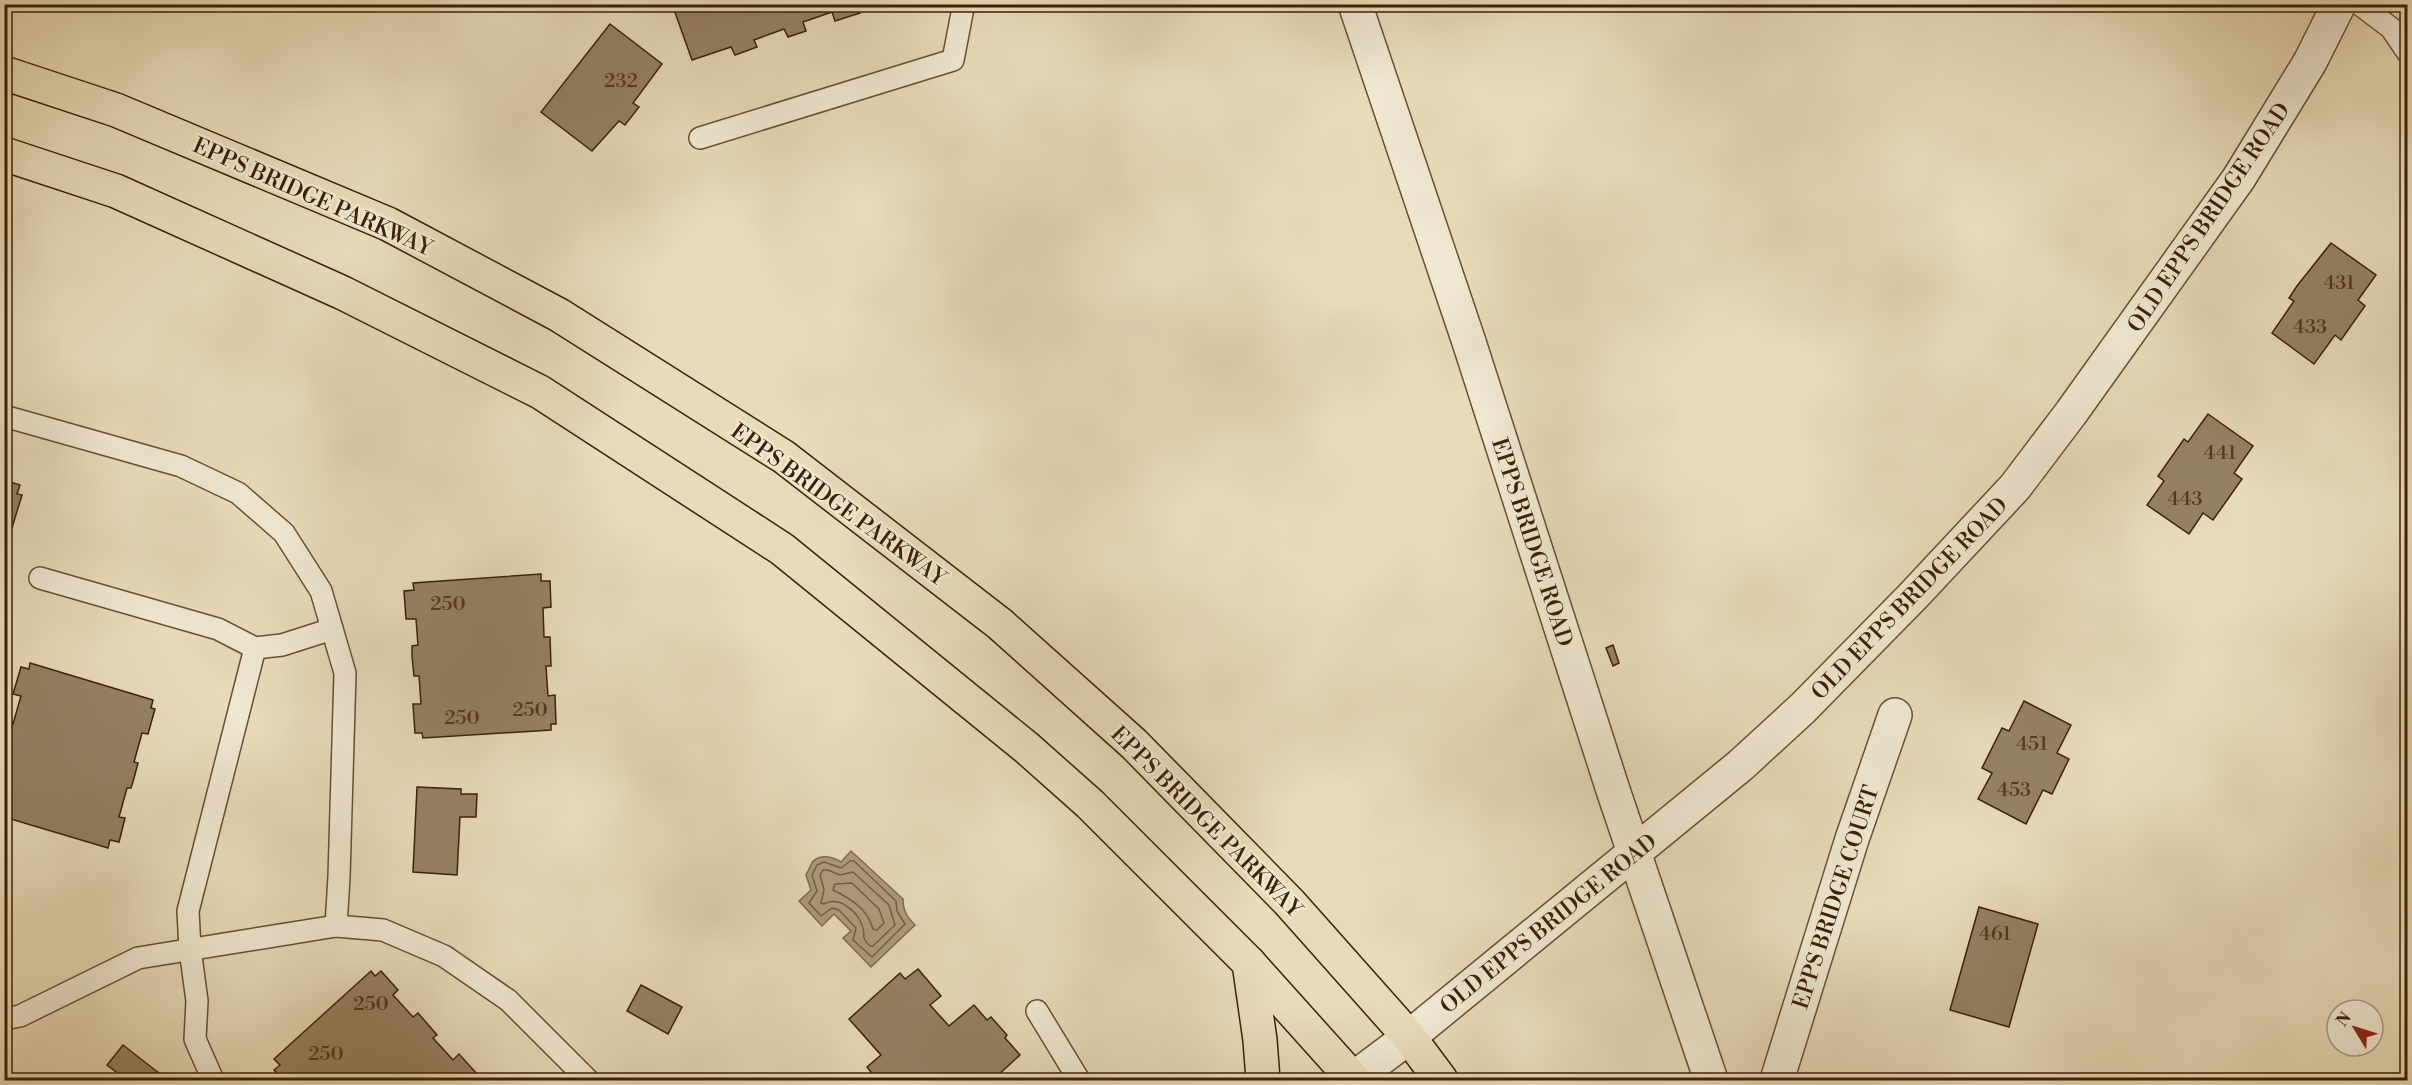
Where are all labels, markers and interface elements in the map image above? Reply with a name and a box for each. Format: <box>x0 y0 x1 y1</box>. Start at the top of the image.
house number: 232 <box>604 69 638 94</box>
street label: OLD EPPS BRIDGE ROAD <box>2122 98 2296 338</box>
street label: EPPS BRIDGE PARKWAY <box>188 132 438 263</box>
house number: 431 <box>2323 271 2355 296</box>
house number: 433 <box>2293 315 2327 340</box>
street label: EPPS BRIDGE PARKWAY <box>725 418 952 593</box>
street label: EPPS BRIDGE ROAD <box>1485 435 1578 650</box>
house number: 441 <box>2204 441 2237 466</box>
house number: 443 <box>2167 487 2203 512</box>
street label: OLD EPPS BRIDGE ROAD <box>1806 492 2014 706</box>
house number: 250 <box>430 592 466 617</box>
house number: 250 <box>512 698 548 723</box>
house number: 250 <box>444 706 480 731</box>
street label: EPPS BRIDGE PARKWAY <box>1105 721 1308 924</box>
house number: 451 <box>2016 732 2048 757</box>
house number: 453 <box>1997 778 2031 803</box>
street label: EPPS BRIDGE COURT <box>1787 782 1885 1013</box>
street label: OLD EPPS BRIDGE ROAD <box>1435 828 1663 1020</box>
house number: 461 <box>1979 922 2011 947</box>
house number: 250 <box>353 992 389 1017</box>
north arrow <box>2325 998 2385 1058</box>
text: N <box>2332 1008 2356 1031</box>
house number: 250 <box>308 1042 344 1067</box>

